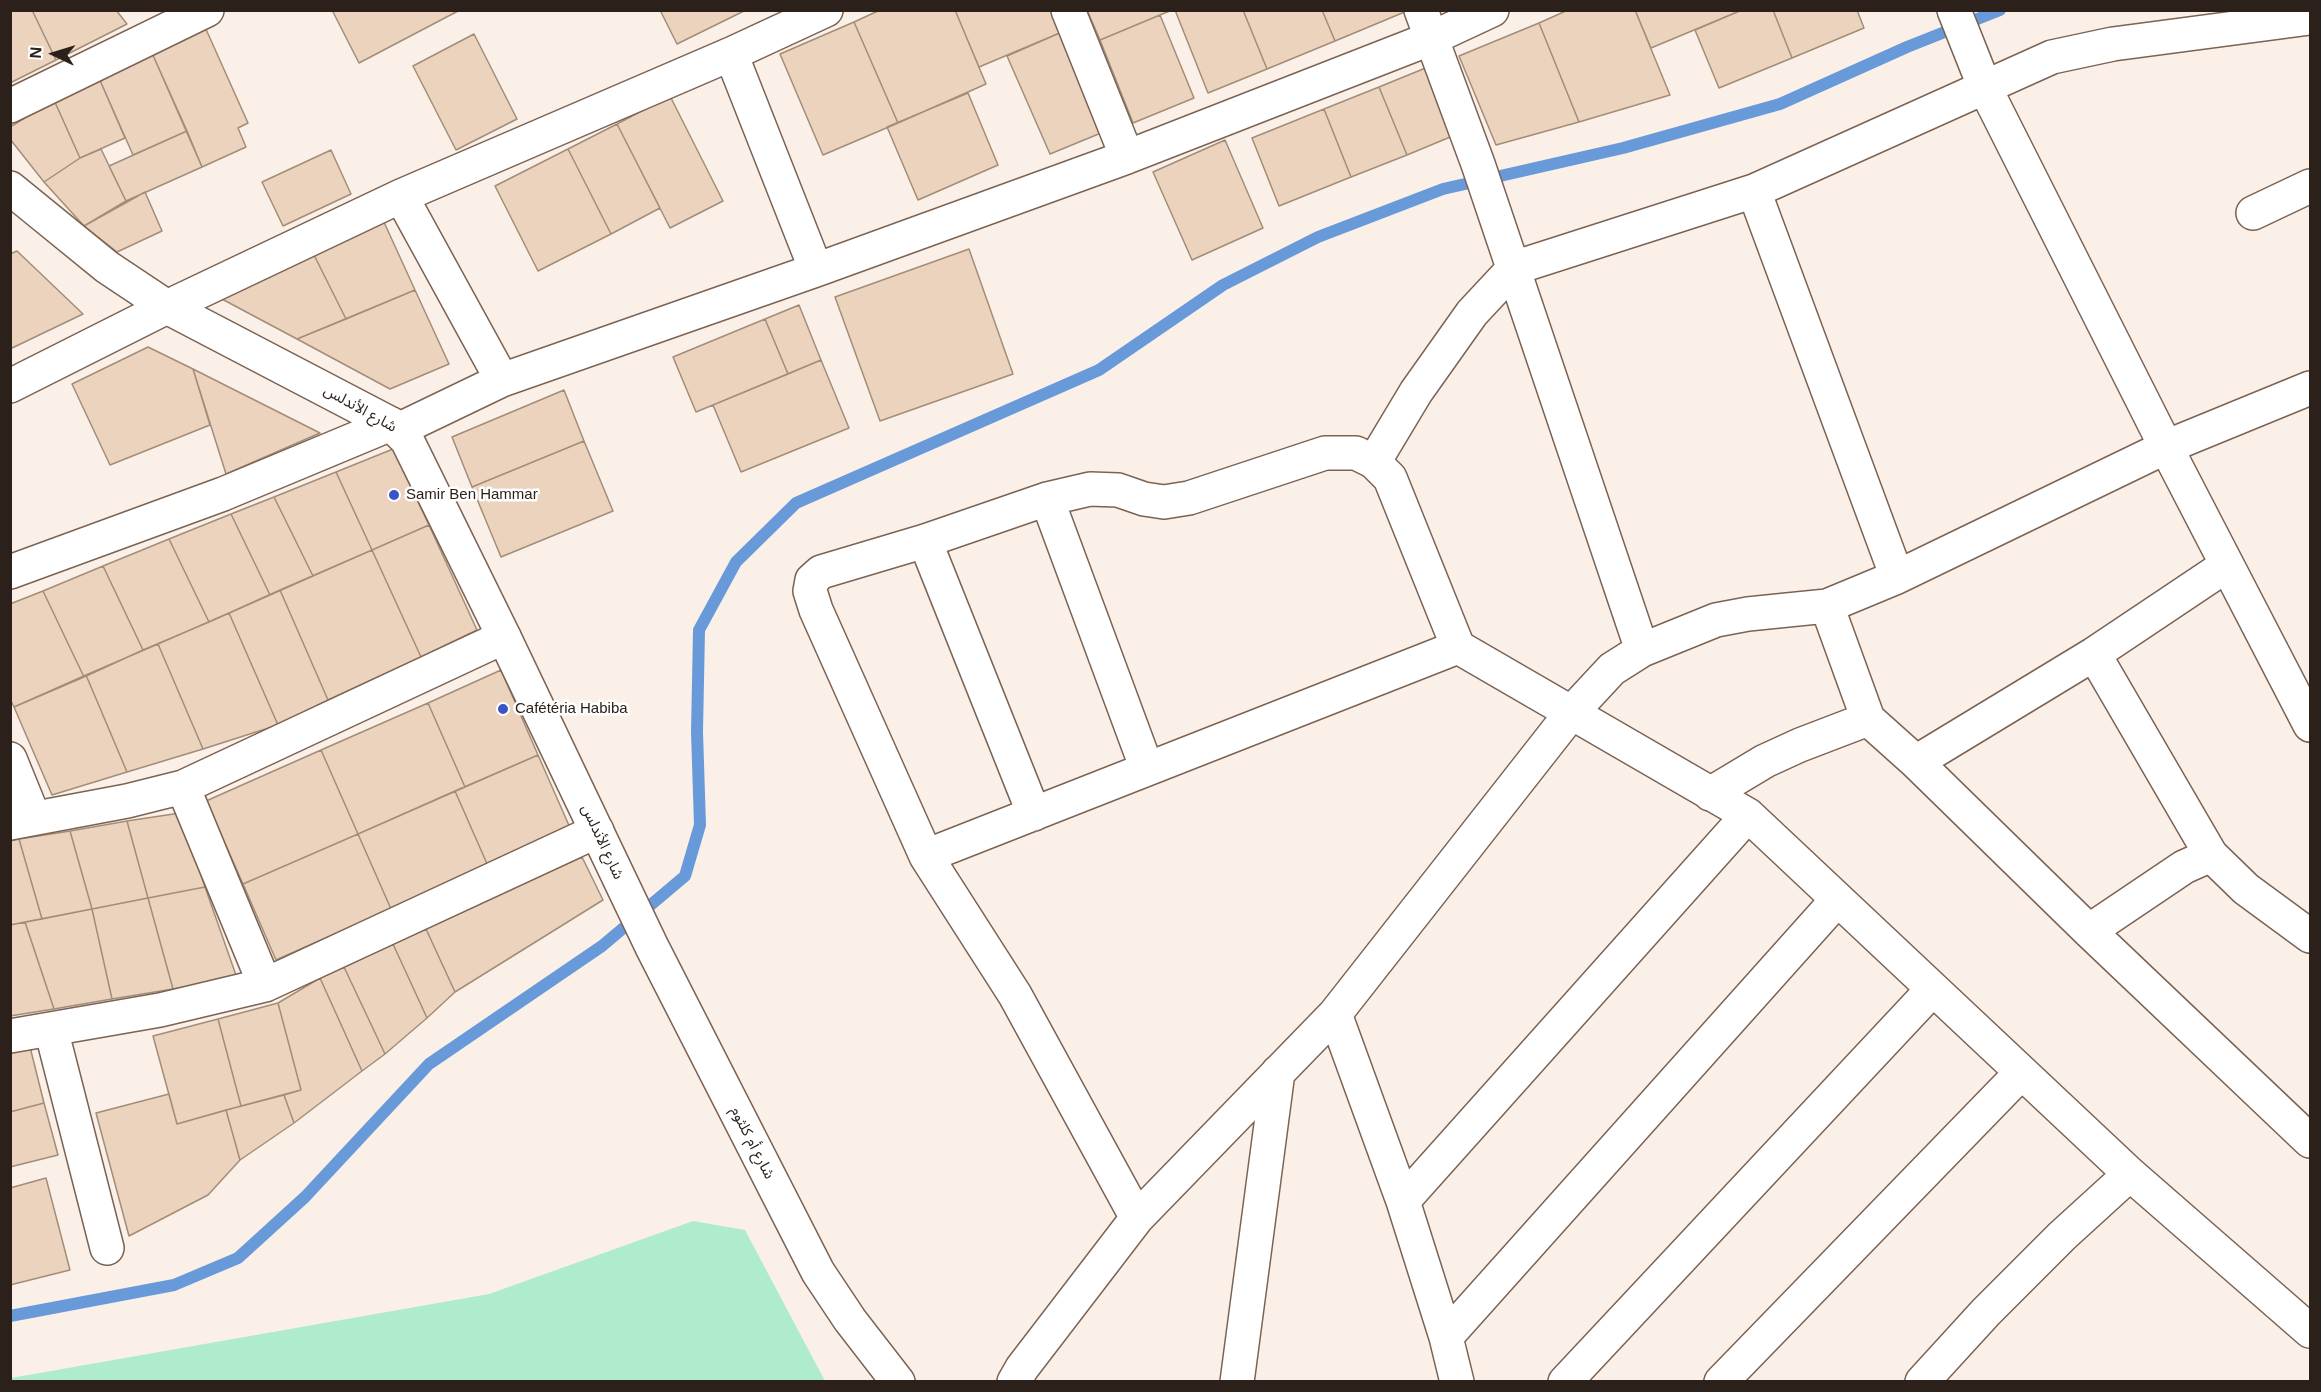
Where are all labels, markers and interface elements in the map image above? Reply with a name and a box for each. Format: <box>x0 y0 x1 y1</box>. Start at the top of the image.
north arrow <box>24 24 84 84</box>
text: N <box>27 46 44 59</box>
street label: شارع الأندلس <box>320 382 400 436</box>
place label: Samir Ben Hammar <box>406 486 538 504</box>
marker: Samir Ben Hammar <box>387 488 401 502</box>
place label: Cafétéria Habiba <box>515 700 628 718</box>
marker: Cafétéria Habiba <box>496 702 510 716</box>
street label: شارع الأندلس <box>577 802 627 882</box>
street label: شارع أم كلثوم <box>726 1104 778 1182</box>

